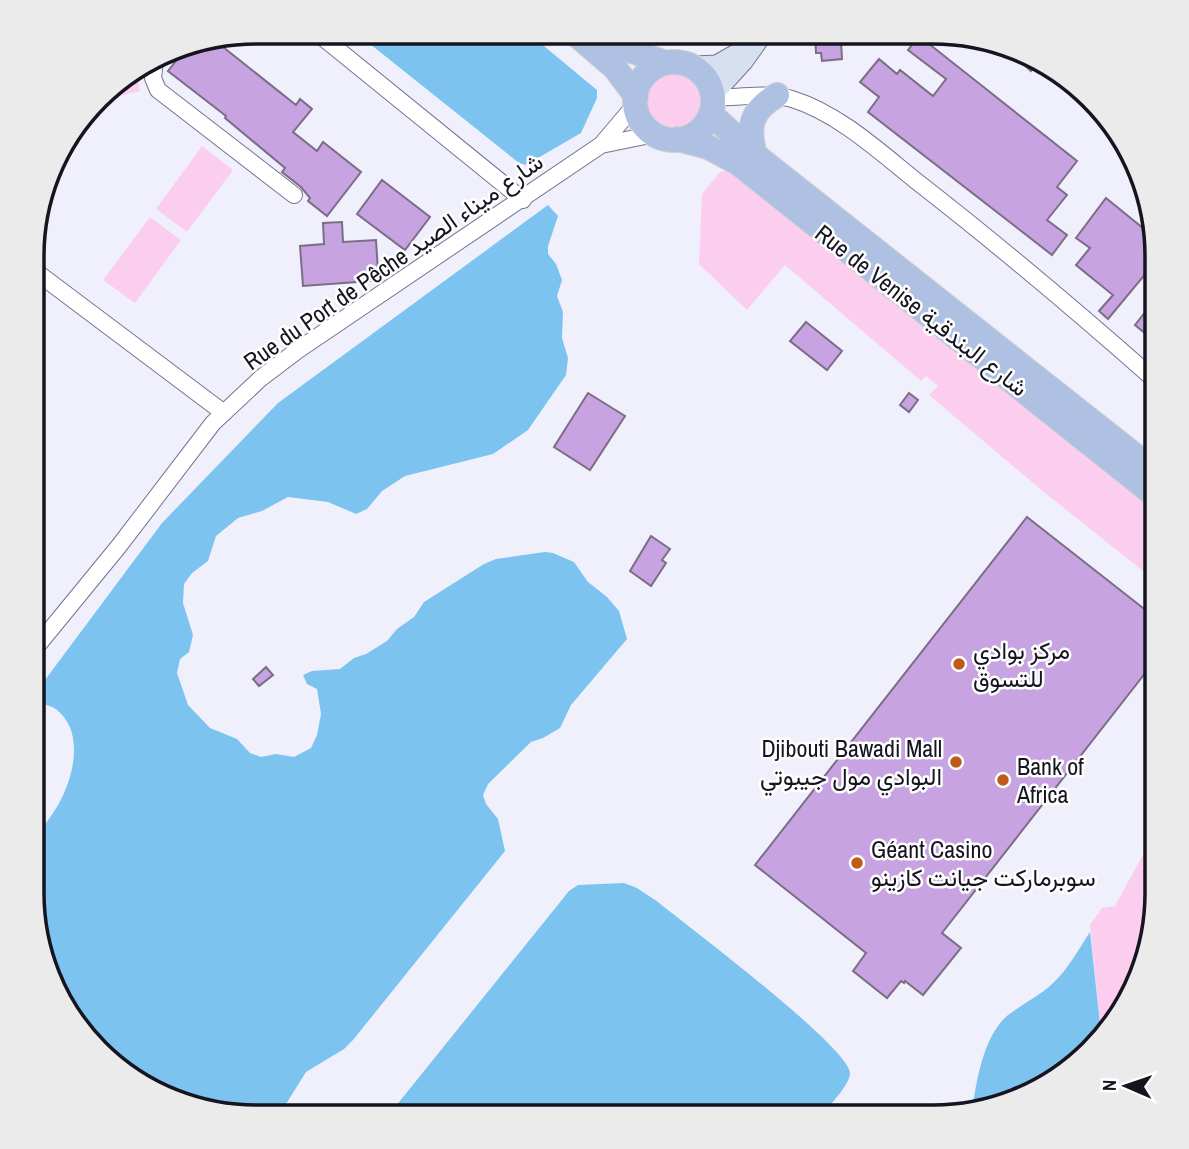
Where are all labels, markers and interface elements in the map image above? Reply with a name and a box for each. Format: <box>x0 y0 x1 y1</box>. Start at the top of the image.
street label: Rue du Port de Pêche شارع ميناء الصيد <box>237 145 550 378</box>
street label: Rue de Venise شارع البندقية <box>808 217 1035 404</box>
place label: مركز بوادي للتسوق <box>973 634 1070 694</box>
marker: مركز بوادي للتسوق <box>951 656 967 672</box>
place label: Djibouti Bawadi Mall البوادي مول جيبوتي <box>760 732 942 796</box>
place label: Bank of Africa <box>1016 750 1084 810</box>
marker: Djibouti Bawadi Mall البوادي مول جيبوتي <box>948 754 964 770</box>
marker: Bank of Africa <box>995 772 1011 788</box>
place label: Géant Casino سوبرماركت جيانت كازينو <box>871 833 1096 893</box>
marker: Géant Casino سوبرماركت جيانت كازينو <box>849 855 865 871</box>
north arrow <box>1091 1051 1161 1121</box>
text: N <box>1096 1079 1122 1091</box>

